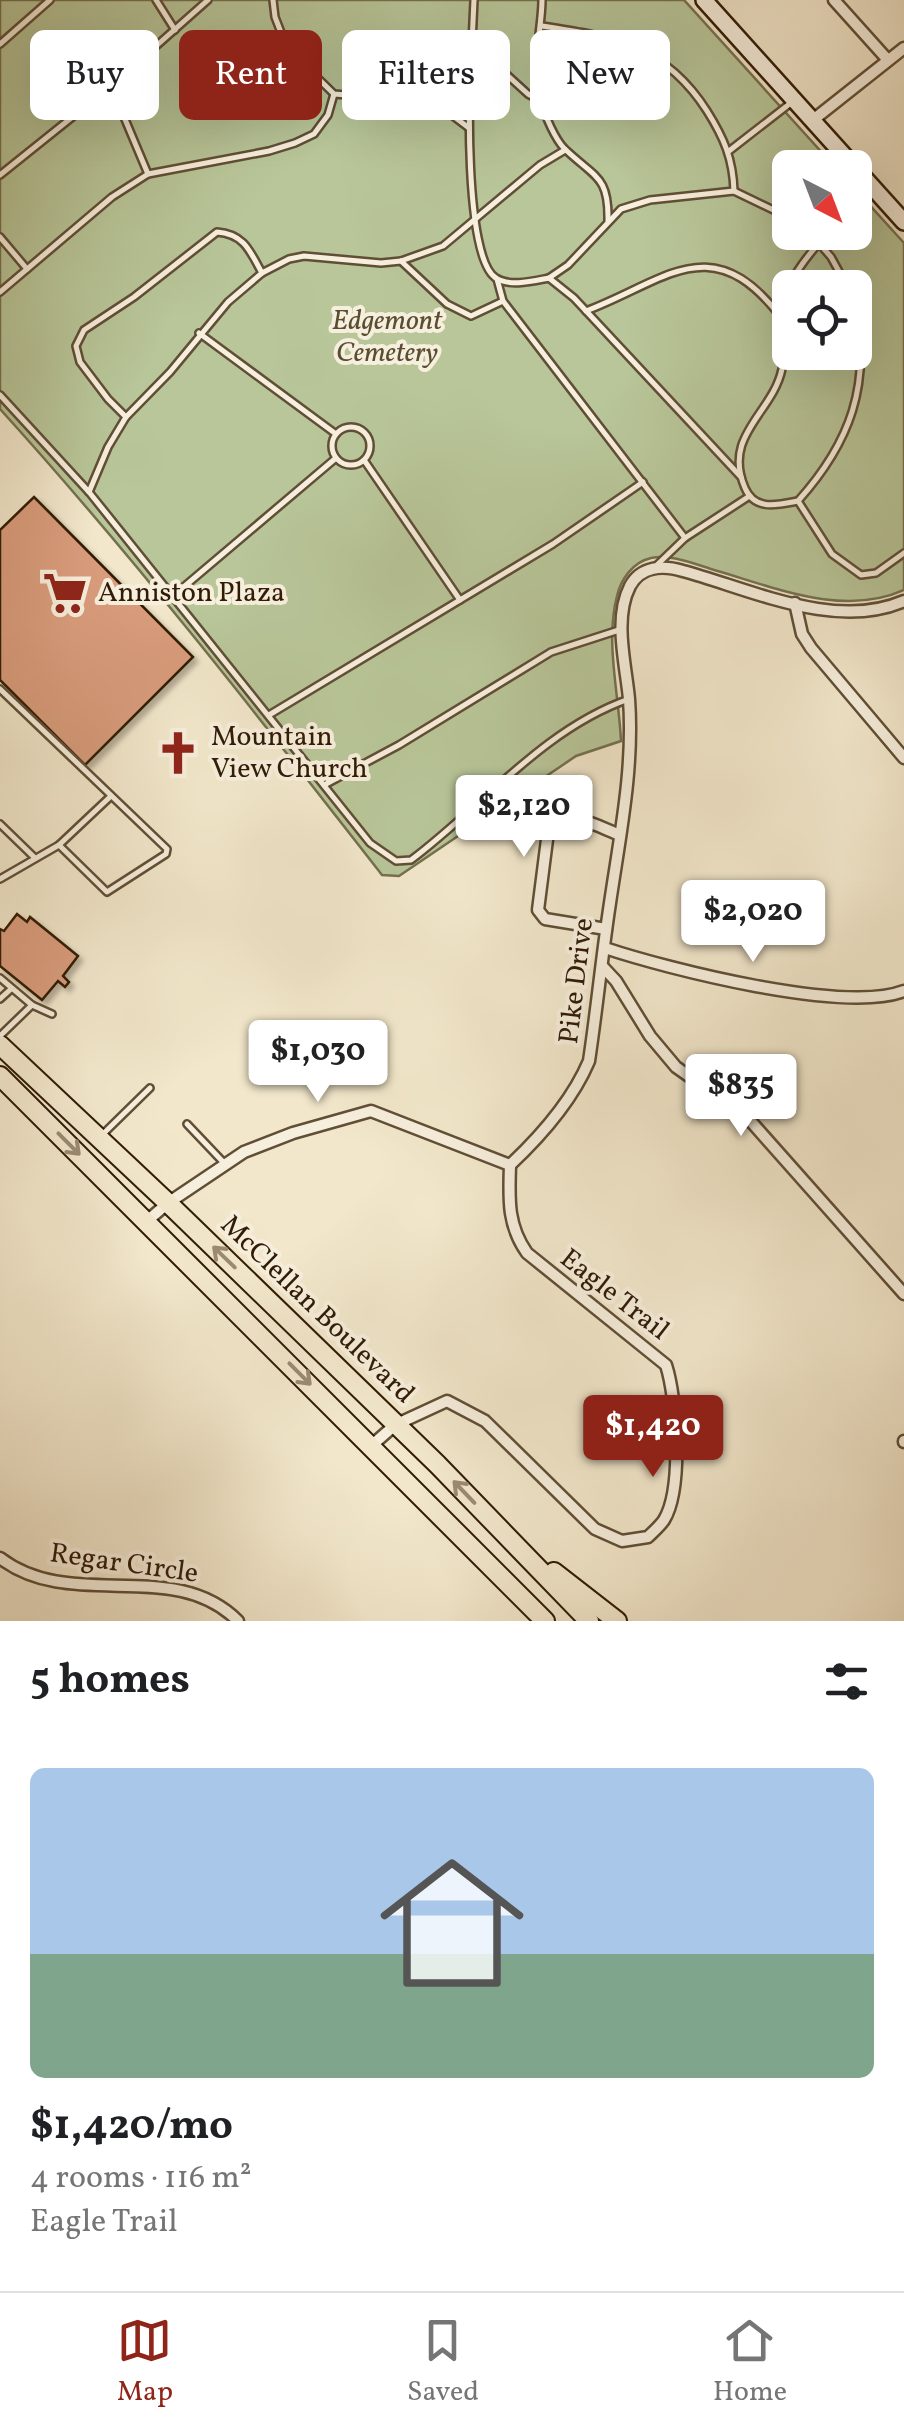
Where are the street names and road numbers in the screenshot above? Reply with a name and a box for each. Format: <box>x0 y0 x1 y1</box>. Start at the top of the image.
street label: Pike Drive <box>550 916 604 1046</box>
street label: McClellan Boulevard <box>211 1207 423 1413</box>
street label: Eagle Trail <box>551 1240 677 1350</box>
street label: Regar Circle <box>47 1534 201 1594</box>

